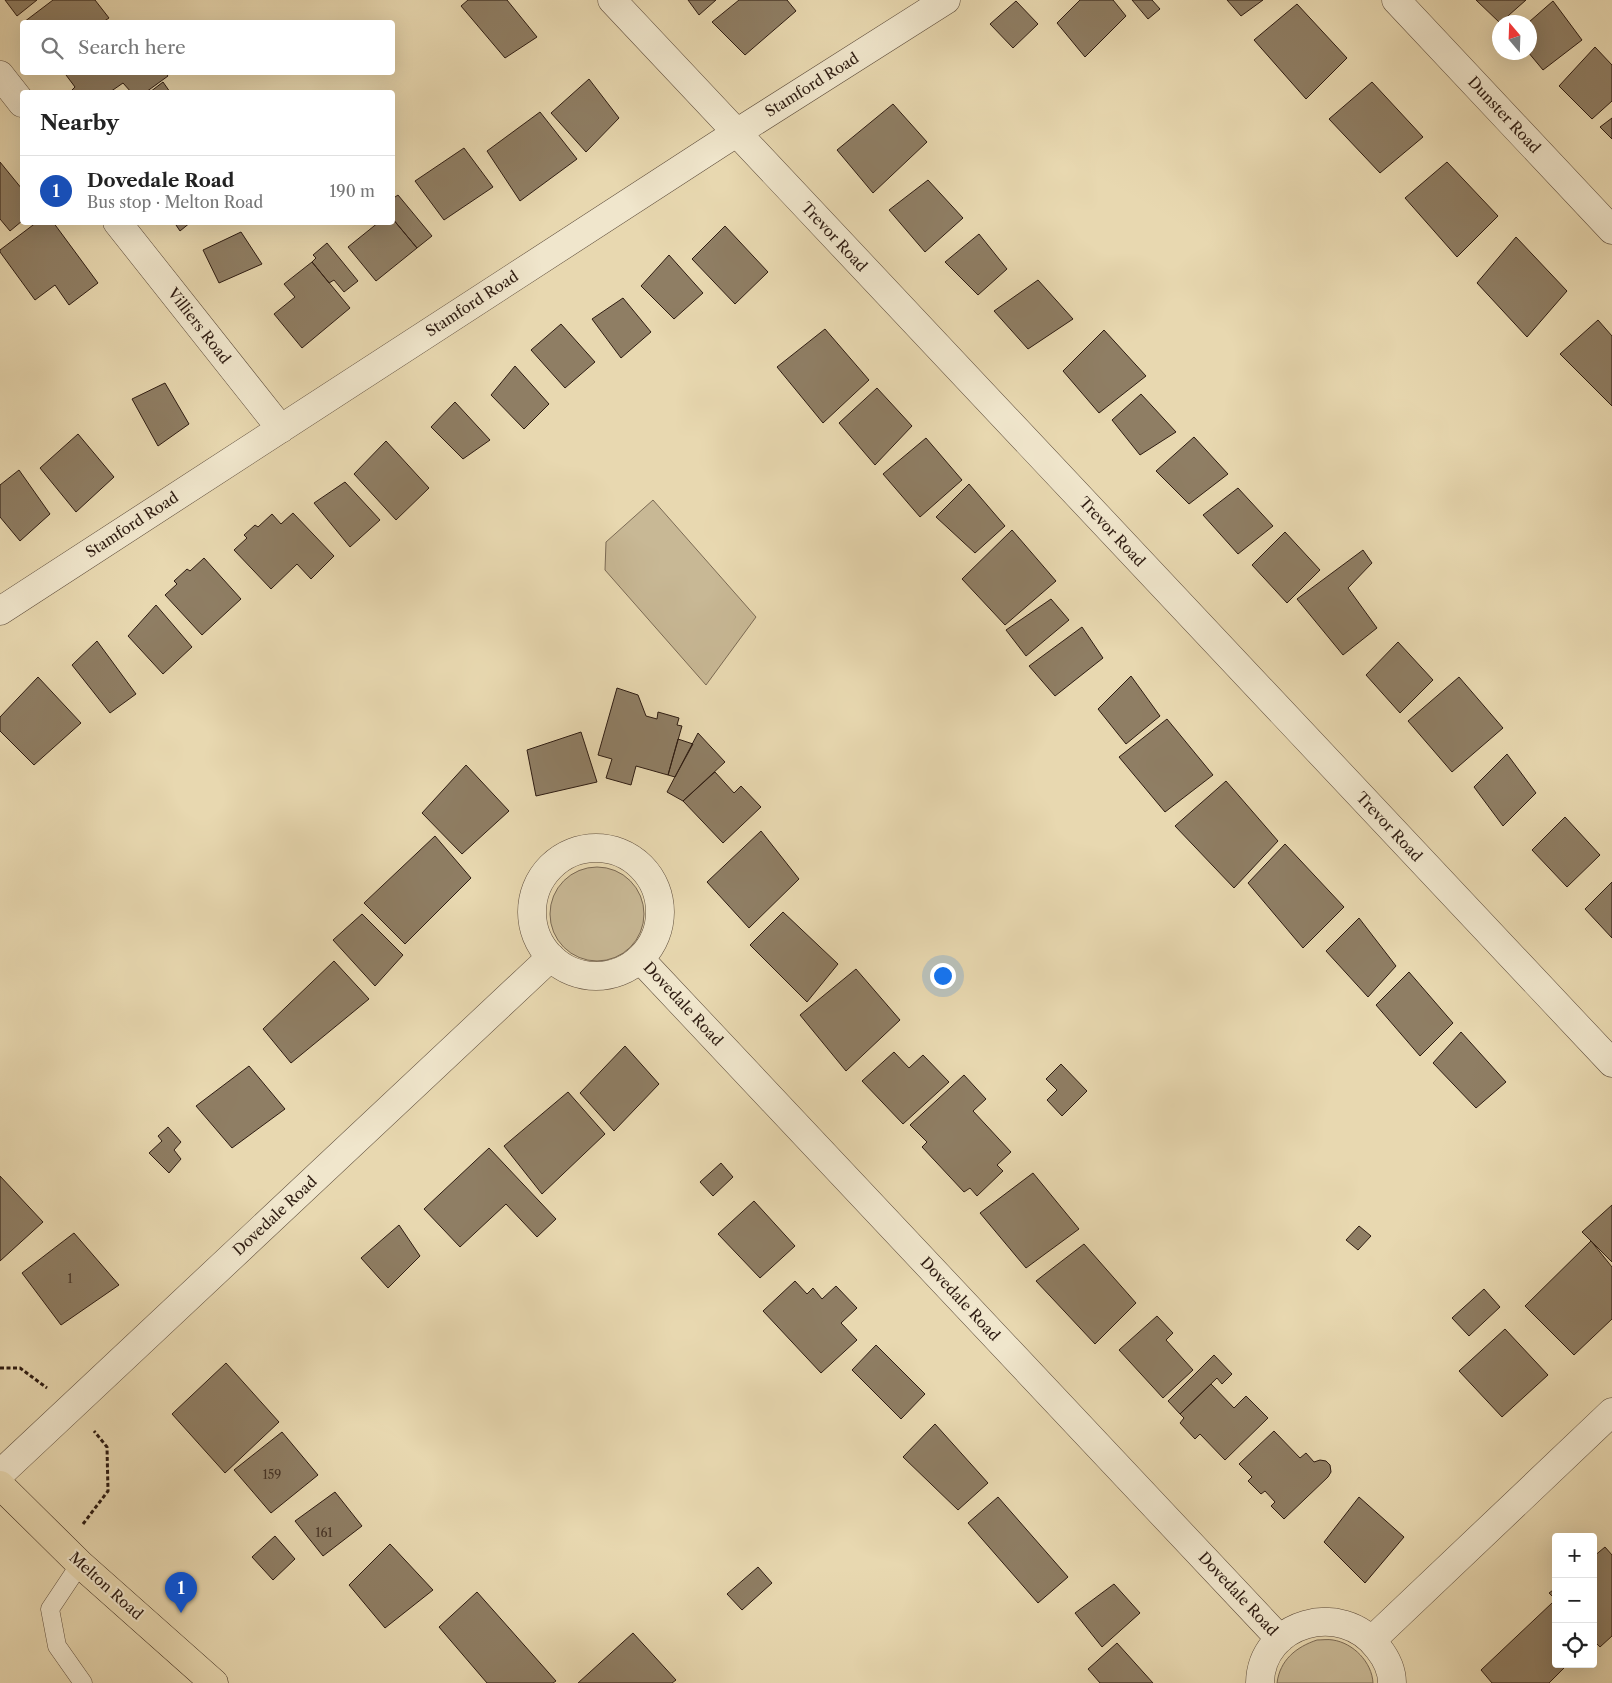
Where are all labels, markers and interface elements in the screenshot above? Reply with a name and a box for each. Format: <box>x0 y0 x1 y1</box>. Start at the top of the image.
north arrow <box>1492 15 1537 60</box>
search box <box>20 20 395 75</box>
icon: search <box>38 34 66 62</box>
text: Search here <box>78 36 186 59</box>
street label: Stamford Road <box>761 48 862 121</box>
street label: Dunster Road <box>1464 72 1545 157</box>
text: Nearby <box>40 110 119 135</box>
text: Dovedale Road <box>87 169 234 192</box>
text: 1 <box>52 181 60 201</box>
text: 190 m <box>330 181 375 201</box>
text: Bus stop · Melton Road <box>87 192 263 212</box>
street label: Trevor Road <box>797 198 872 276</box>
street label: Stamford Road <box>422 267 522 341</box>
street label: Villiers Road <box>163 283 235 367</box>
street label: Stamford Road <box>82 488 182 562</box>
street label: Trevor Road <box>1075 493 1150 571</box>
street label: Trevor Road <box>1352 788 1427 866</box>
street label: Dovedale Road <box>640 958 727 1050</box>
your location <box>930 963 956 989</box>
street label: Dovedale Road <box>229 1172 321 1259</box>
street label: Dovedale Road <box>917 1253 1004 1345</box>
house number: 1 <box>67 1271 73 1286</box>
house number: 159 <box>263 1467 281 1482</box>
house number: 161 <box>315 1525 333 1540</box>
map controls <box>1552 1533 1597 1668</box>
button: + <box>1552 1533 1597 1578</box>
street label: Melton Road <box>66 1548 147 1624</box>
street label: Dovedale Road <box>1195 1548 1282 1640</box>
pin: 1 <box>165 1572 197 1613</box>
button: − <box>1552 1578 1597 1623</box>
button: locate <box>1552 1623 1597 1668</box>

